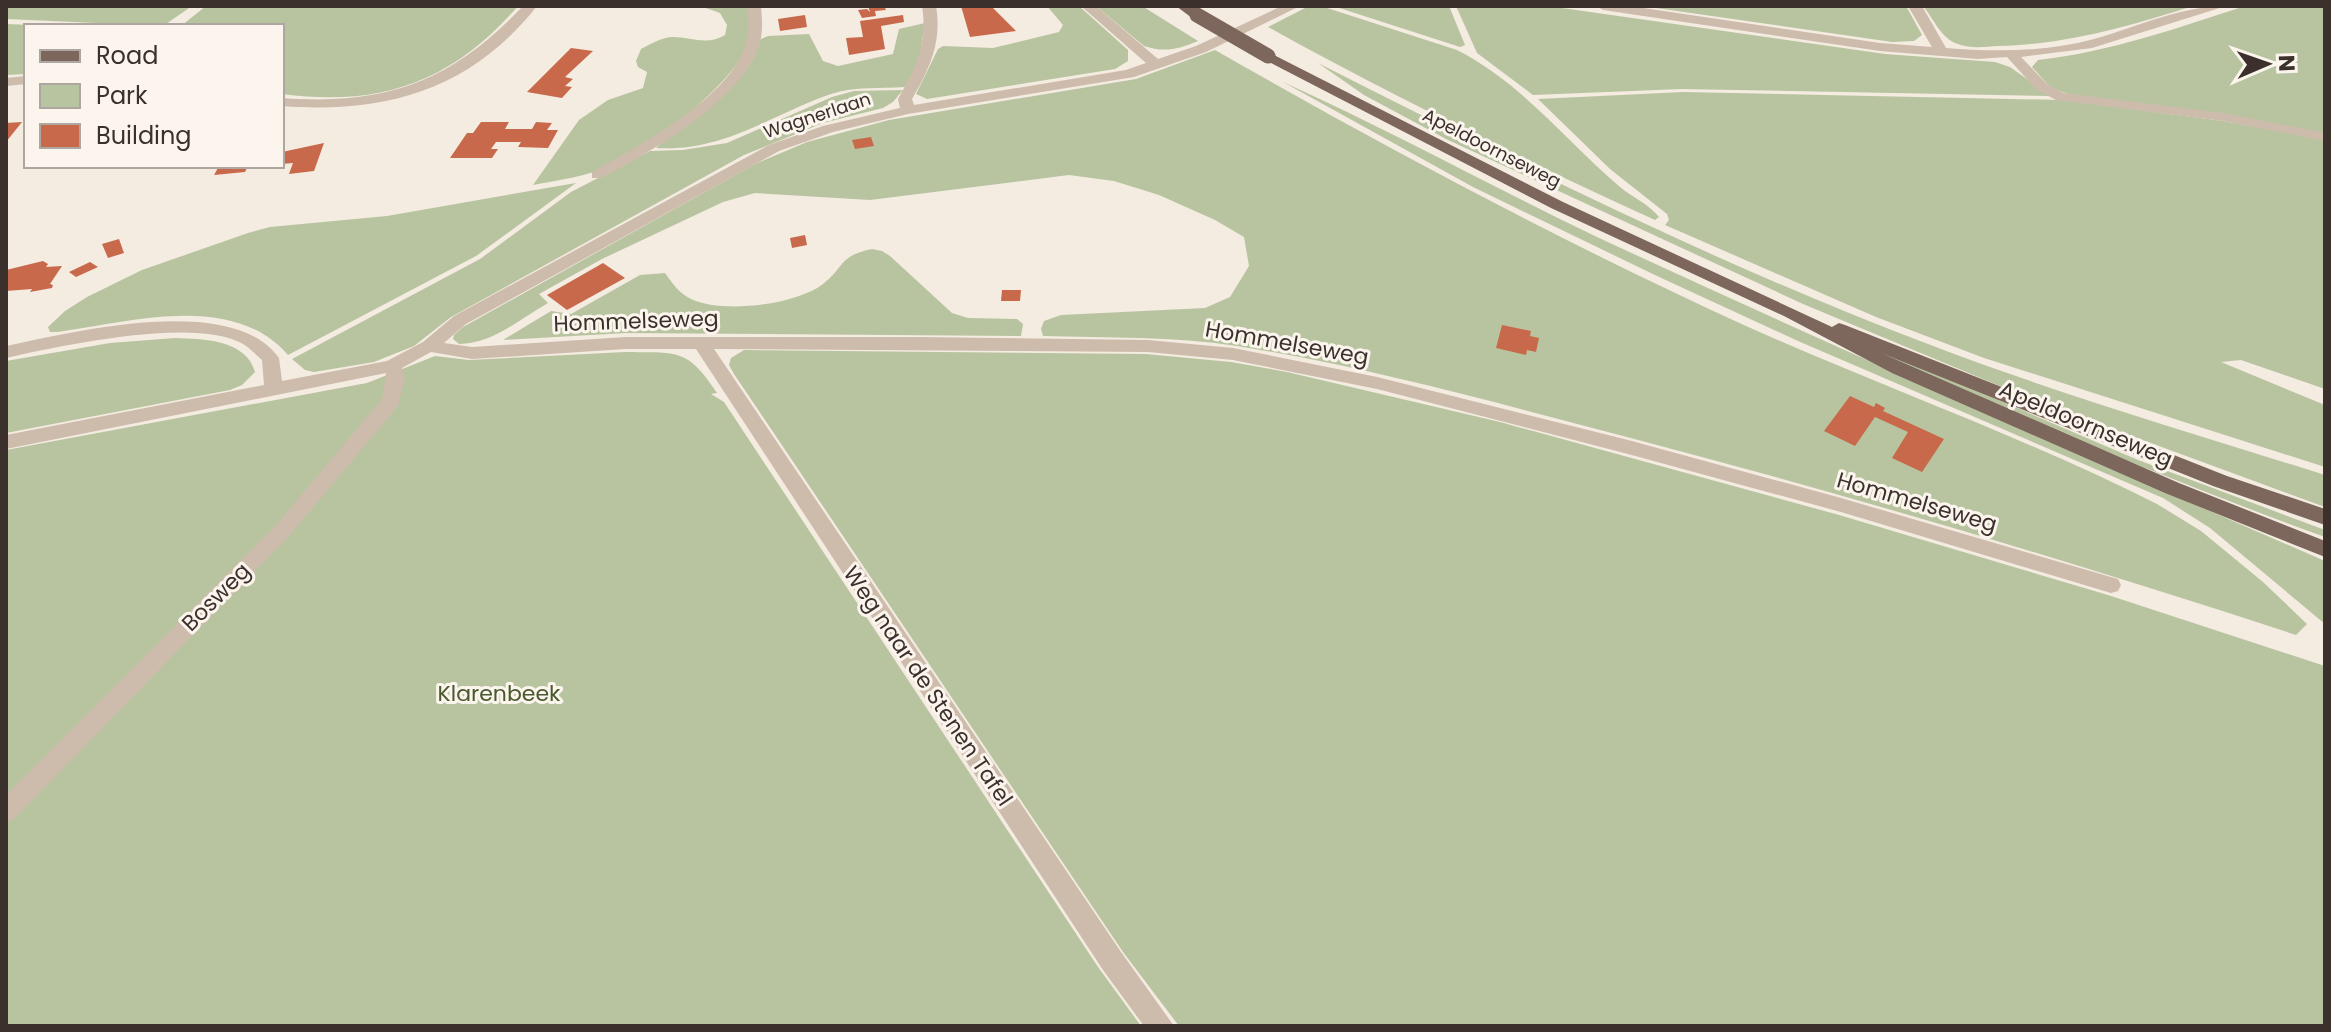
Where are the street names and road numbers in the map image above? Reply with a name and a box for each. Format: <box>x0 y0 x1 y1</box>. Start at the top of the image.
street label: Wagnerlaan <box>760 86 874 144</box>
street label: Apeldoornseweg <box>1419 102 1565 194</box>
street label: Hommelseweg <box>553 303 719 339</box>
street label: Hommelseweg <box>1203 313 1371 373</box>
street label: Apeldoornseweg <box>1994 373 2178 475</box>
street label: Hommelseweg <box>1833 464 2001 540</box>
street label: Bosweg <box>175 556 257 638</box>
street label: Weg naar de Stenen Tafel <box>836 560 1020 812</box>

